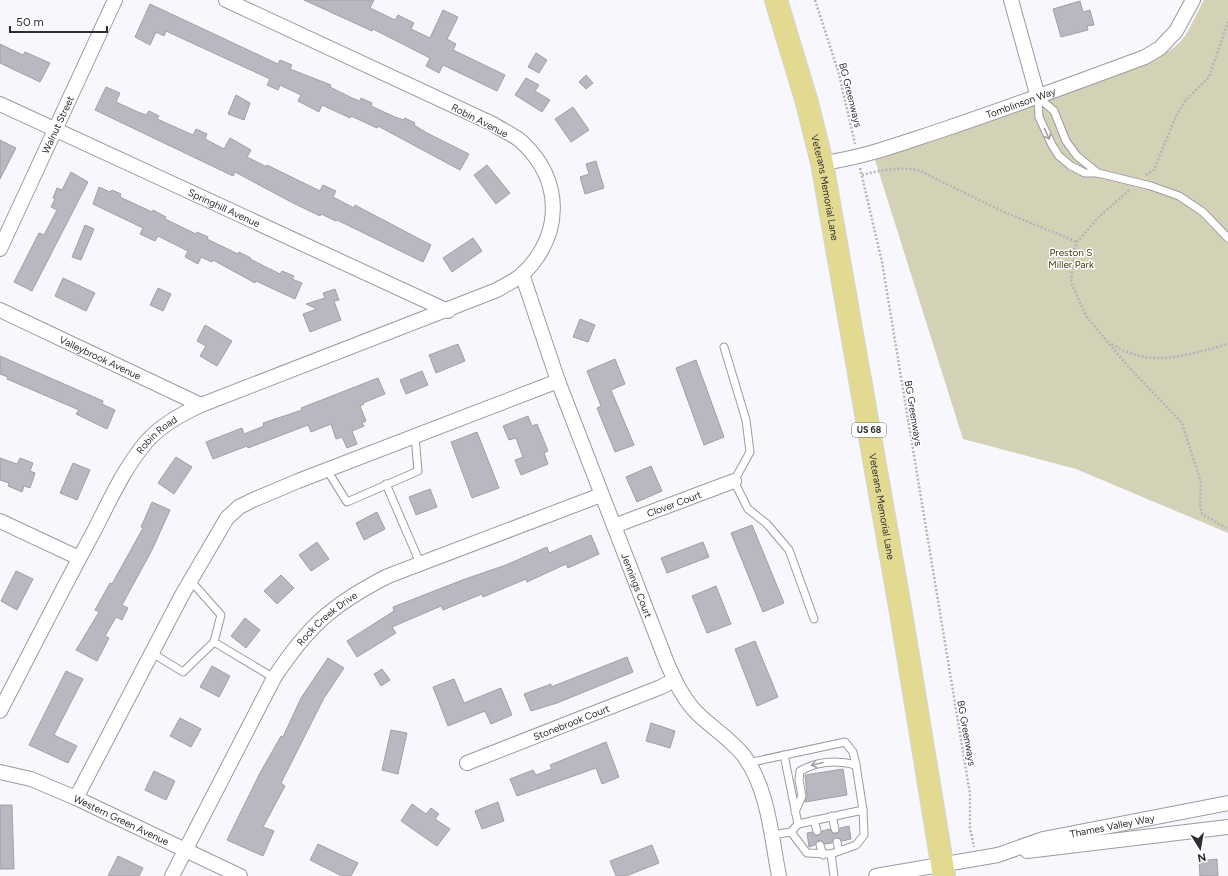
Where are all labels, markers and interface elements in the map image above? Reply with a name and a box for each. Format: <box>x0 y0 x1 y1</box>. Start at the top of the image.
scale bar <box>10 8 107 34</box>
text: 50 m <box>16 15 44 29</box>
street label: BG Greenways <box>836 61 865 129</box>
street label: Tomblinson Way <box>984 84 1058 121</box>
street label: Walnut Street <box>39 94 77 156</box>
street label: Robin Avenue <box>449 101 511 141</box>
one-way arrow <box>1044 128 1051 140</box>
street label: Veterans Memorial Lane <box>808 133 842 242</box>
street label: Springhill Avenue <box>186 186 263 231</box>
park label: Preston S Miller Park <box>1048 246 1094 271</box>
street label: Valleybrook Avenue <box>57 333 144 383</box>
street label: BG Greenways <box>902 379 925 447</box>
street label: Robin Road <box>133 413 180 457</box>
road number: US 68 <box>852 423 886 437</box>
street label: Veterans Memorial Lane <box>866 452 898 561</box>
street label: Clover Court <box>645 488 703 520</box>
street label: Jennings Court <box>618 551 655 620</box>
street label: Rock Creek Drive <box>294 588 360 648</box>
street label: BG Greenways <box>954 699 979 767</box>
street label: Stonebrook Court <box>531 702 612 743</box>
one-way arrow <box>811 761 824 769</box>
street label: Western Green Avenue <box>72 792 171 849</box>
street label: Thames Valley Way <box>1069 811 1156 841</box>
north arrow <box>1180 828 1220 868</box>
text: N <box>1196 850 1207 865</box>

